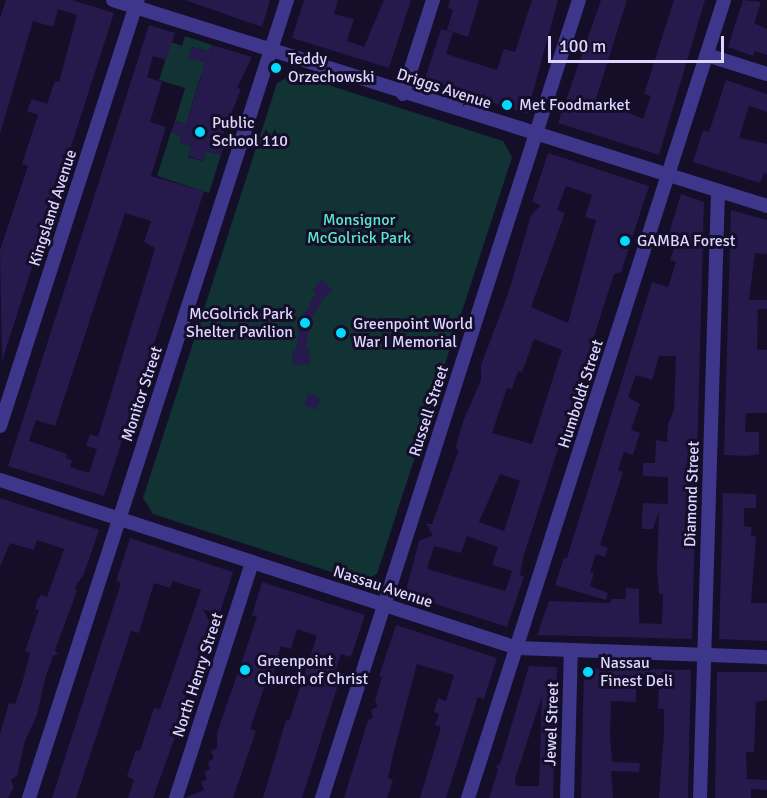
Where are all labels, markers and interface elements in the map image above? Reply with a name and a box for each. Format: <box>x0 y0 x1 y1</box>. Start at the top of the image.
scale bar <box>551 24 726 62</box>
text: 100 m <box>559 35 606 57</box>
place label: Teddy Orzechowski <box>288 49 375 87</box>
marker: Teddy Orzechowski <box>269 61 283 75</box>
street label: Driggs Avenue <box>394 65 494 113</box>
place label: Met Foodmarket <box>519 95 630 115</box>
marker: Met Foodmarket <box>500 98 514 112</box>
place label: Public School 110 <box>212 113 288 151</box>
marker: Public School 110 <box>193 125 207 139</box>
street label: Kingsland Avenue <box>25 147 81 269</box>
park label: Monsignor McGolrick Park <box>307 210 411 248</box>
place label: GAMBA Forest <box>637 231 735 251</box>
marker: GAMBA Forest <box>618 234 632 248</box>
place label: McGolrick Park Shelter Pavilion <box>186 304 293 342</box>
place label: Greenpoint World War I Memorial <box>353 314 473 352</box>
marker: McGolrick Park Shelter Pavilion <box>298 316 312 330</box>
marker: Greenpoint World War I Memorial <box>334 326 348 340</box>
street label: Humboldt Street <box>554 337 608 451</box>
street label: Monitor Street <box>118 344 166 444</box>
street label: Russell Street <box>405 363 453 459</box>
street label: Diamond Street <box>681 441 703 547</box>
street label: Nassau Avenue <box>331 562 435 612</box>
street label: North Henry Street <box>169 610 227 740</box>
place label: Greenpoint Church of Christ <box>257 651 368 689</box>
place label: Nassau Finest Deli <box>600 653 673 691</box>
marker: Greenpoint Church of Christ <box>238 663 252 677</box>
marker: Nassau Finest Deli <box>581 665 595 679</box>
street label: Jewel Street <box>541 682 563 766</box>

